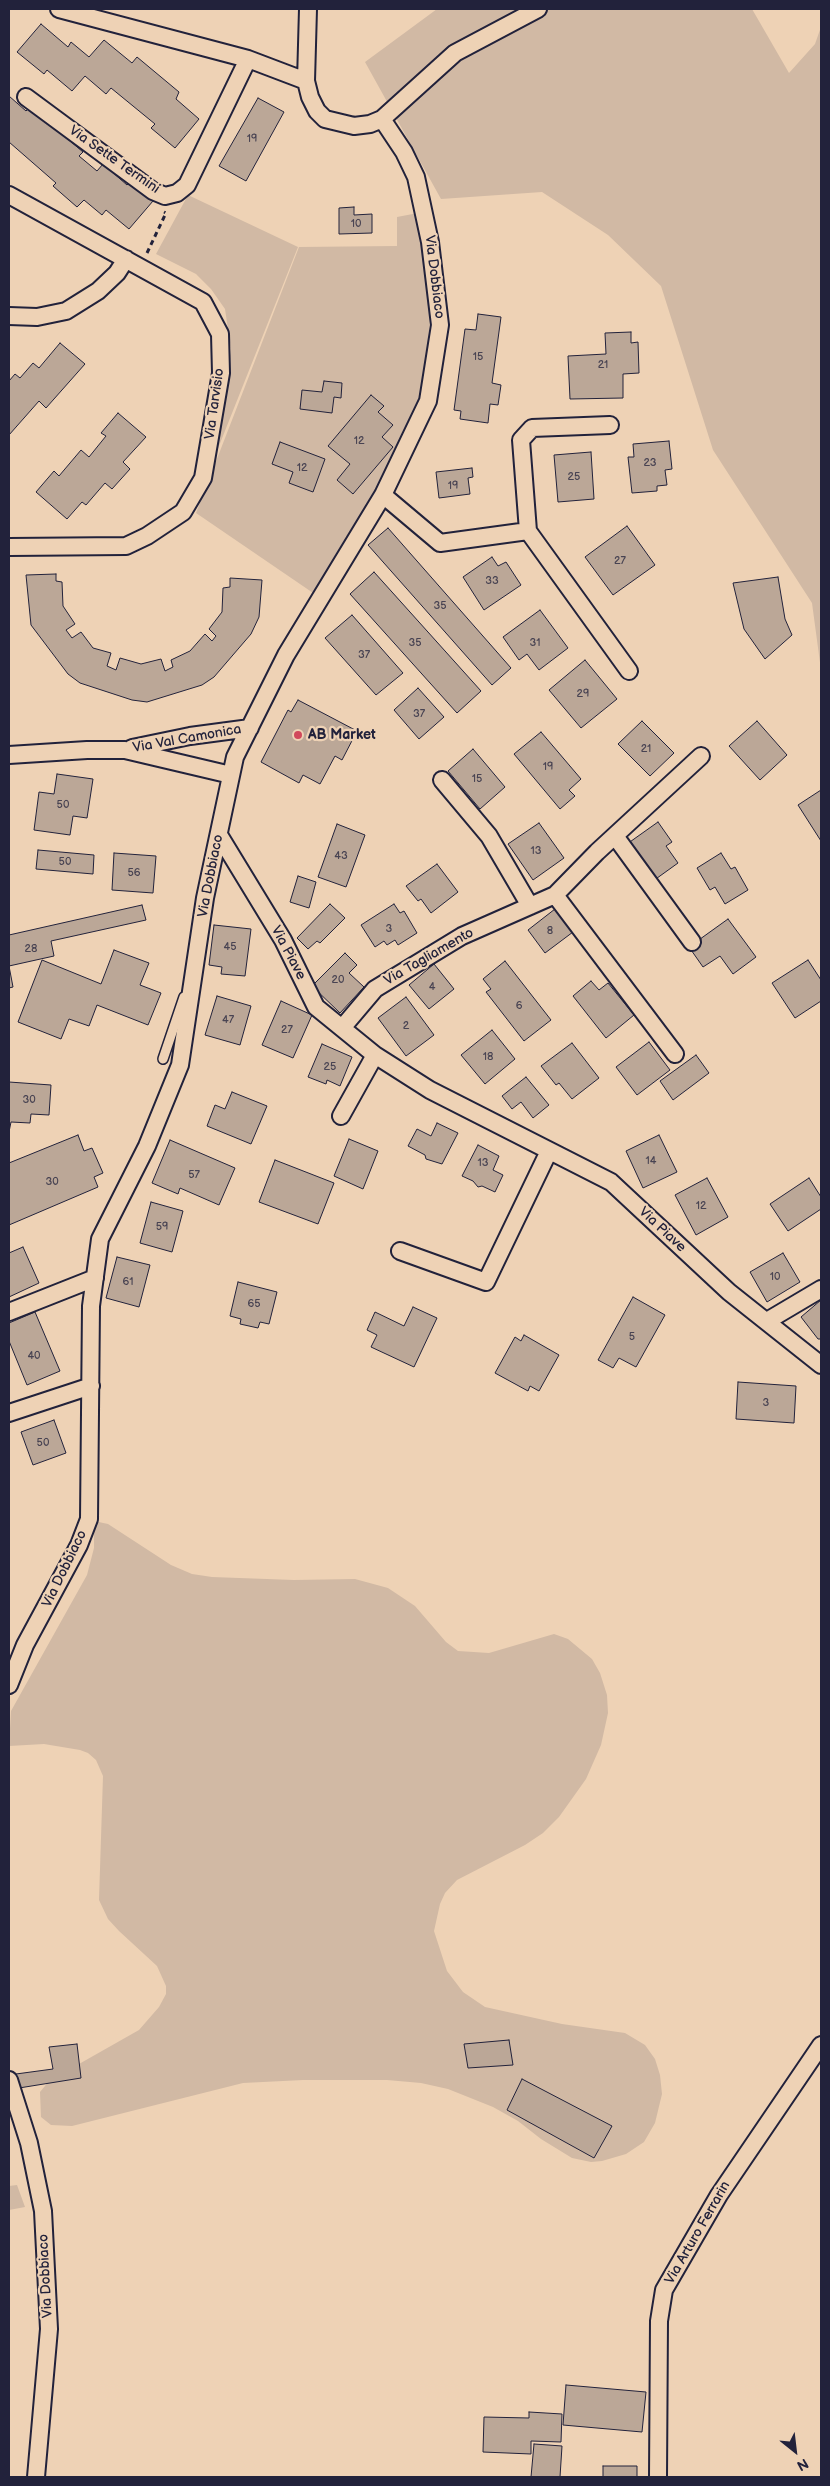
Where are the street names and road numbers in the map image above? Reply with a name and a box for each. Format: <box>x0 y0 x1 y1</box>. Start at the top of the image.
street label: Via Sette Termini <box>65 122 163 198</box>
street label: Via Dobbiaco <box>421 234 447 320</box>
street label: Via Tarvisio <box>202 367 228 441</box>
street label: Via Val Camonica <box>131 721 243 757</box>
street label: Via Dobbiaco <box>195 833 227 919</box>
street label: Via Piave <box>267 923 309 983</box>
street label: Via Tagliamento <box>381 925 477 989</box>
street label: Via Piave <box>635 1204 689 1256</box>
street label: Via Dobbiaco <box>39 1528 91 1610</box>
street label: Via Arturo Ferrarin <box>662 2179 734 2287</box>
street label: Via Dobbiaco <box>35 2234 57 2318</box>

